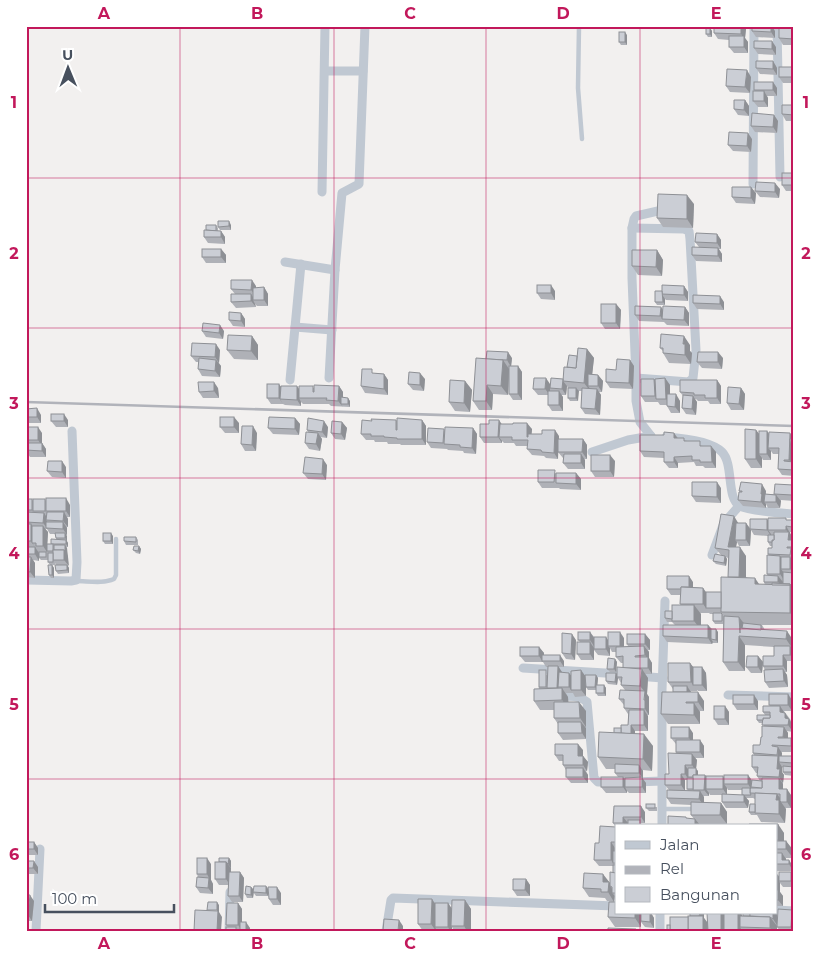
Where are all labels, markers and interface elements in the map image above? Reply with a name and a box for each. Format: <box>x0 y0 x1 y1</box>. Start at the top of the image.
text: A <box>97 4 111 23</box>
text: B <box>251 4 263 23</box>
text: C <box>404 4 416 23</box>
text: D <box>556 4 570 23</box>
text: E <box>711 4 721 23</box>
north arrow <box>42 42 92 92</box>
text: U <box>62 46 73 64</box>
text: 1 <box>11 93 17 112</box>
text: 1 <box>803 93 809 112</box>
text: 2 <box>9 244 19 263</box>
text: 2 <box>801 244 811 263</box>
text: 3 <box>8 394 19 413</box>
text: 3 <box>800 394 811 413</box>
text: 4 <box>8 544 20 563</box>
text: 4 <box>800 544 812 563</box>
text: 5 <box>9 695 19 714</box>
text: 5 <box>801 695 811 714</box>
legend <box>615 824 778 914</box>
text: Jalan <box>659 835 699 854</box>
text: 6 <box>9 845 19 864</box>
text: 6 <box>801 845 811 864</box>
text: Rel <box>660 859 684 878</box>
scale bar <box>45 882 174 914</box>
text: Bangunan <box>660 885 740 904</box>
text: 100 m <box>52 889 97 908</box>
text: A <box>97 934 111 953</box>
text: B <box>251 934 263 953</box>
text: C <box>404 934 416 953</box>
text: D <box>556 934 570 953</box>
text: E <box>711 934 721 953</box>

